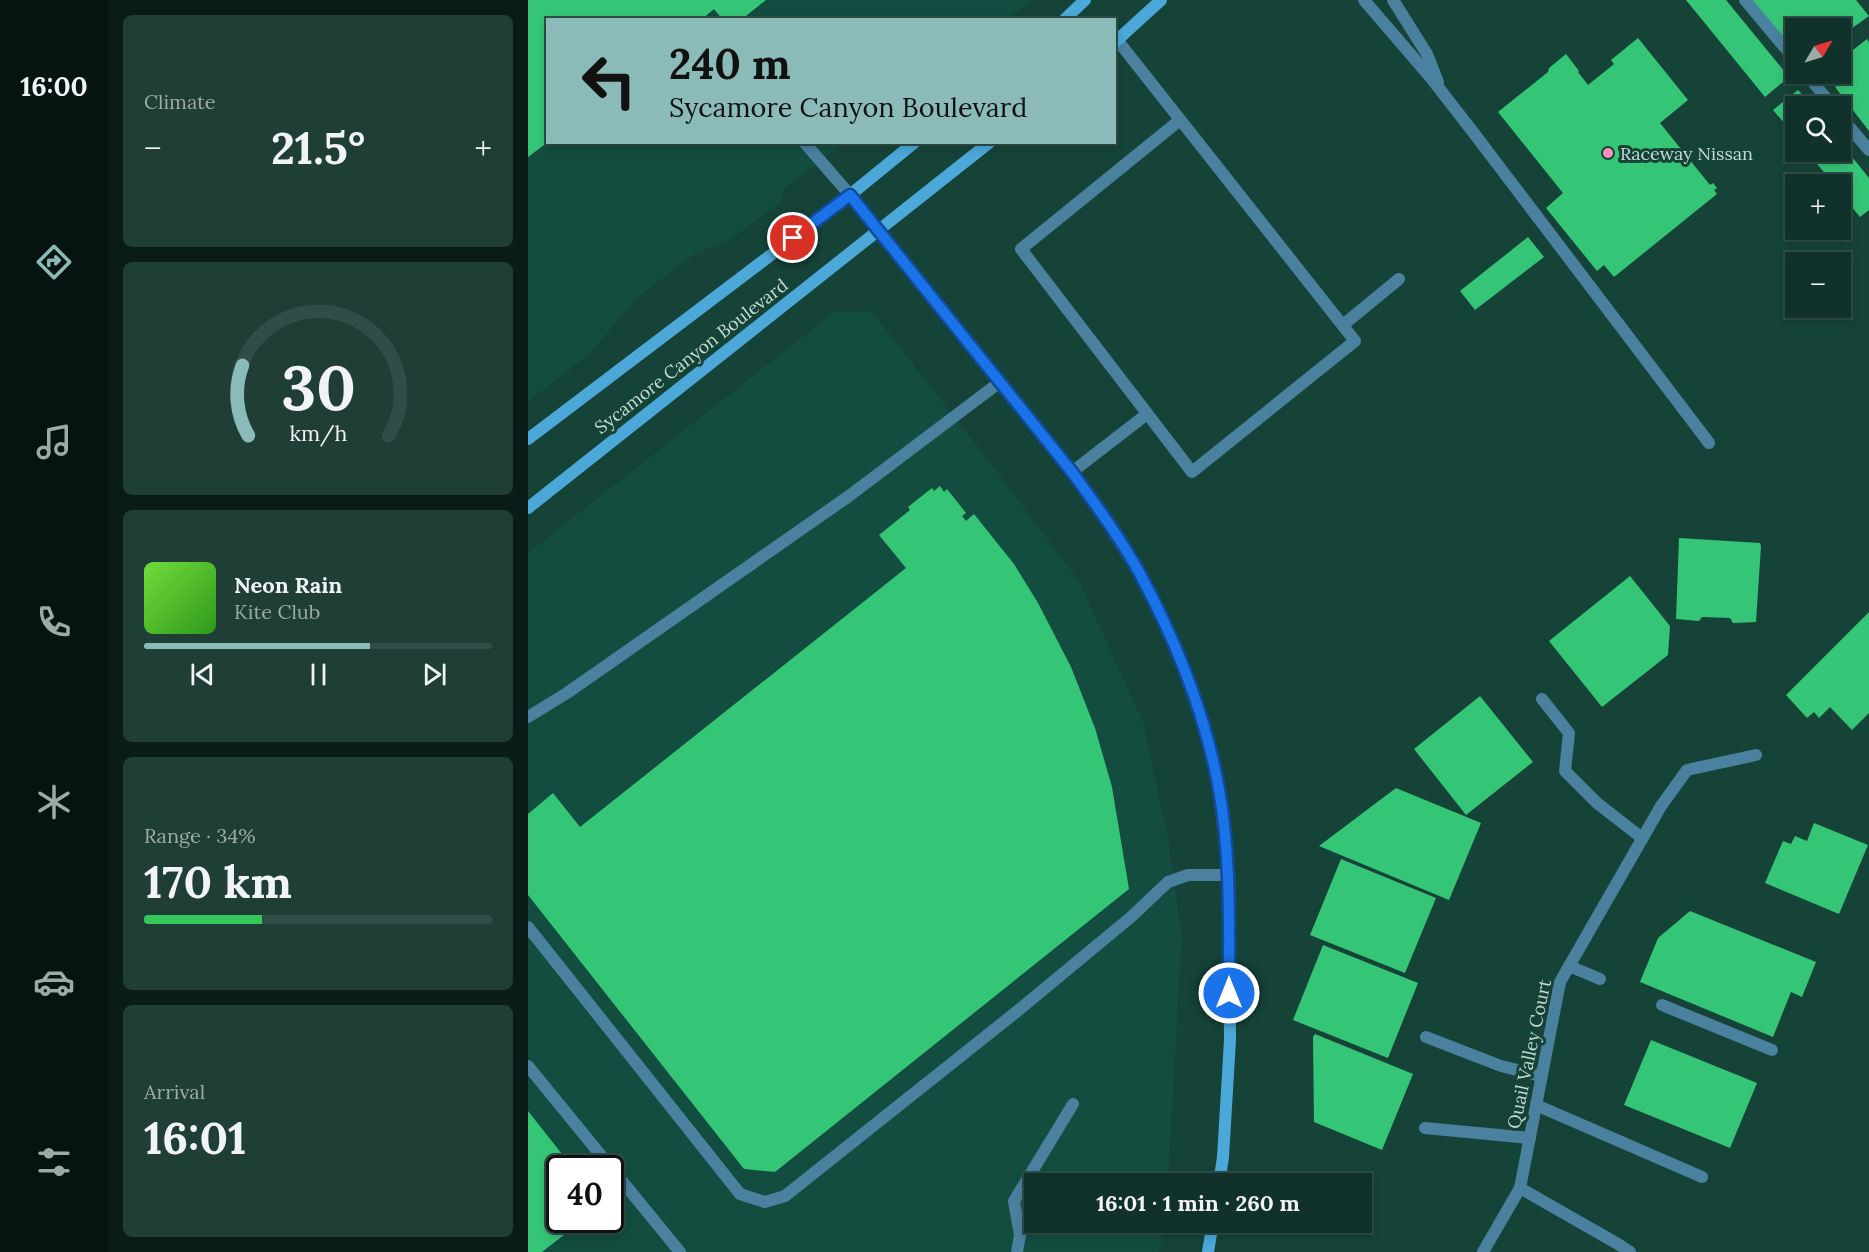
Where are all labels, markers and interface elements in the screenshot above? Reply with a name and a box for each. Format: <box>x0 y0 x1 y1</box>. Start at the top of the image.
north arrow <box>1785 18 1851 84</box>
map controls <box>1785 18 1851 318</box>
text: 240 m <box>669 37 791 91</box>
icon: left <box>570 42 648 120</box>
text: 16:00 <box>20 69 88 103</box>
text: Climate <box>144 89 216 114</box>
text: Sycamore Canyon Boulevard <box>669 90 1027 124</box>
button: search <box>1785 96 1851 162</box>
text: 21.5° <box>271 119 365 176</box>
text: − <box>144 127 162 169</box>
text: + <box>474 127 492 169</box>
place label: Raceway Nissan <box>1620 142 1753 165</box>
marker: Raceway Nissan <box>1601 146 1615 160</box>
button: + <box>1785 174 1851 240</box>
pin <box>767 212 818 263</box>
icon: arrive <box>776 221 809 254</box>
icon: directions <box>33 241 75 283</box>
button: − <box>1785 252 1851 318</box>
street label: Sycamore Canyon Boulevard <box>590 273 792 439</box>
text: 30 <box>281 347 355 427</box>
text: km/h <box>289 419 347 447</box>
icon: music <box>33 421 75 463</box>
text: Neon Rain <box>234 571 342 599</box>
text: Kite Club <box>234 599 320 624</box>
icon: phone <box>33 601 75 643</box>
icon: previous <box>186 658 219 691</box>
icon: pause <box>302 658 335 691</box>
icon: next <box>418 658 451 691</box>
icon: climate <box>33 781 75 823</box>
text: Range · 34% <box>144 823 256 848</box>
text: 170 km <box>144 853 292 910</box>
icon: car <box>33 961 75 1003</box>
position arrow <box>1197 961 1261 1025</box>
street label: Quail Valley Court <box>1502 977 1556 1131</box>
text: Arrival <box>144 1079 205 1104</box>
text: 16:01 <box>144 1109 246 1166</box>
icon: filters <box>33 1141 75 1183</box>
speed limit sign: 40 <box>546 1155 624 1233</box>
text: 16:01 · 1 min · 260 m <box>1096 1189 1300 1217</box>

